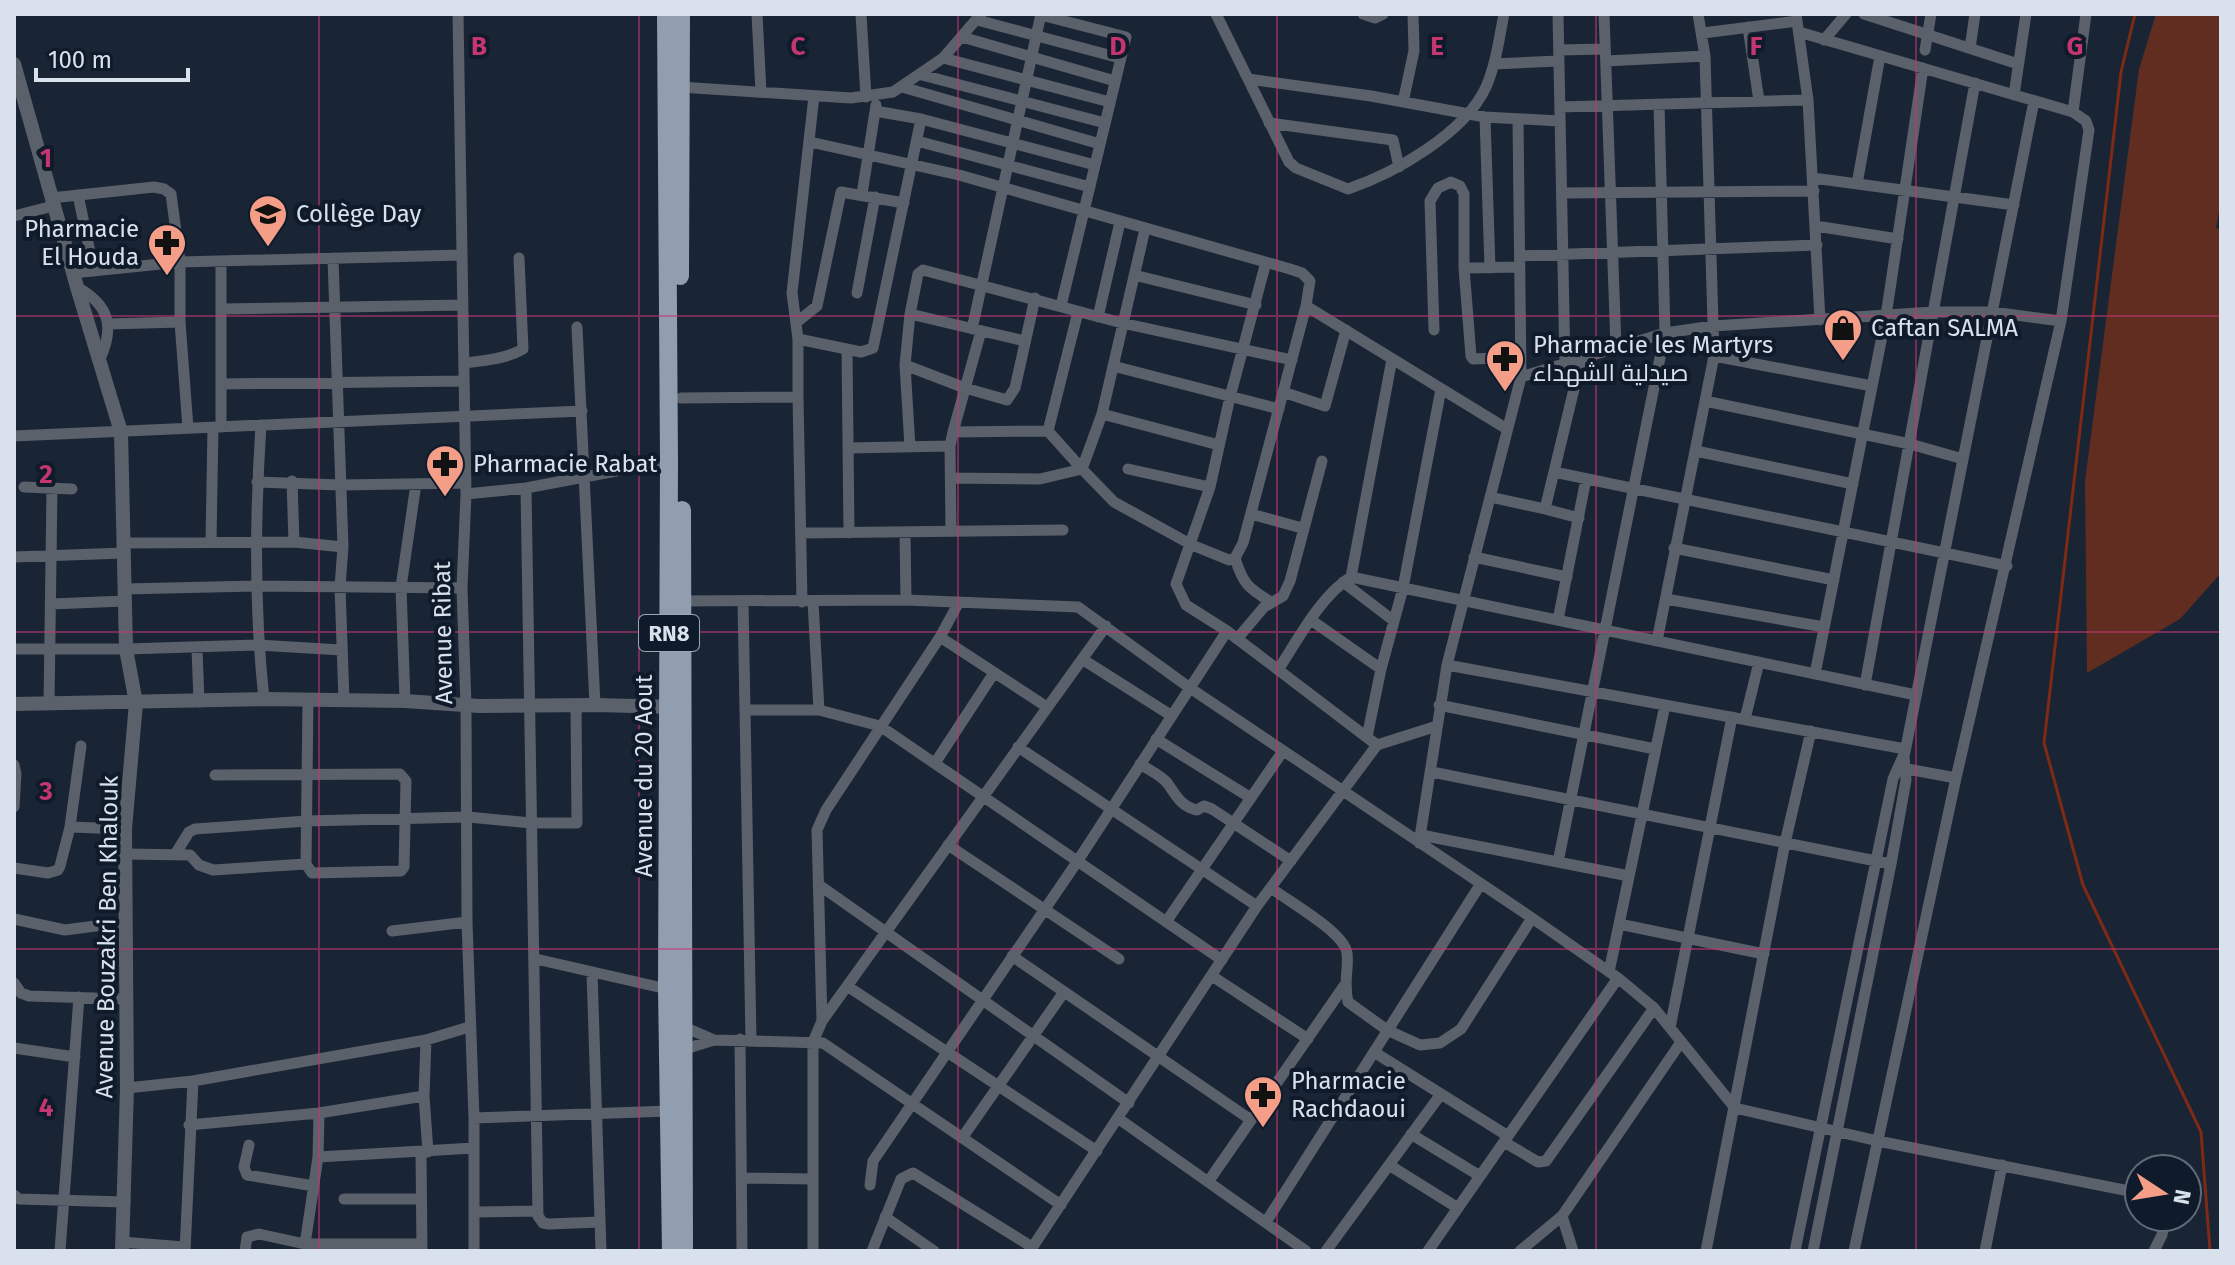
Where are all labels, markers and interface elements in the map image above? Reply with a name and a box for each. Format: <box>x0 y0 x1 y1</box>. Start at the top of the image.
text: B <box>471 31 487 62</box>
text: C <box>791 31 806 62</box>
text: D <box>1110 31 1127 62</box>
text: E <box>1430 31 1444 62</box>
text: F <box>1750 31 1763 62</box>
text: G <box>2067 31 2083 62</box>
scale bar <box>36 32 188 82</box>
text: 100 m <box>48 46 112 74</box>
text: 1 <box>40 143 52 174</box>
school or university icon: Collège Day <box>247 193 289 248</box>
place label: Collège Day <box>296 200 421 228</box>
place label: Pharmacie El Houda <box>24 215 139 271</box>
pharmacy icon: Pharmacie El Houda <box>146 222 188 277</box>
shop icon: Caftan SALMA <box>1822 307 1864 362</box>
place label: Caftan SALMA <box>1871 314 2018 342</box>
place label: Pharmacie les Martyrs صيدلية الشهداء <box>1533 331 1773 387</box>
pharmacy icon: Pharmacie les Martyrs صيدلية الشهداء <box>1484 338 1526 393</box>
pharmacy icon: Pharmacie Rabat <box>424 443 466 498</box>
place label: Pharmacie Rabat <box>473 450 658 478</box>
text: 2 <box>39 459 53 490</box>
street label: Avenue Ribat <box>428 561 458 705</box>
road number: RN8 <box>639 615 699 651</box>
street label: Avenue du 20 Aout <box>630 674 658 877</box>
street label: Avenue Bouzakri Ben Khalouk <box>90 775 124 1099</box>
text: 3 <box>38 776 53 807</box>
place label: Pharmacie Rachdaoui <box>1291 1067 1406 1123</box>
pharmacy icon: Pharmacie Rachdaoui <box>1242 1074 1284 1129</box>
text: 4 <box>39 1092 54 1123</box>
north arrow <box>2123 1153 2203 1233</box>
text: N <box>2167 1187 2197 1207</box>

